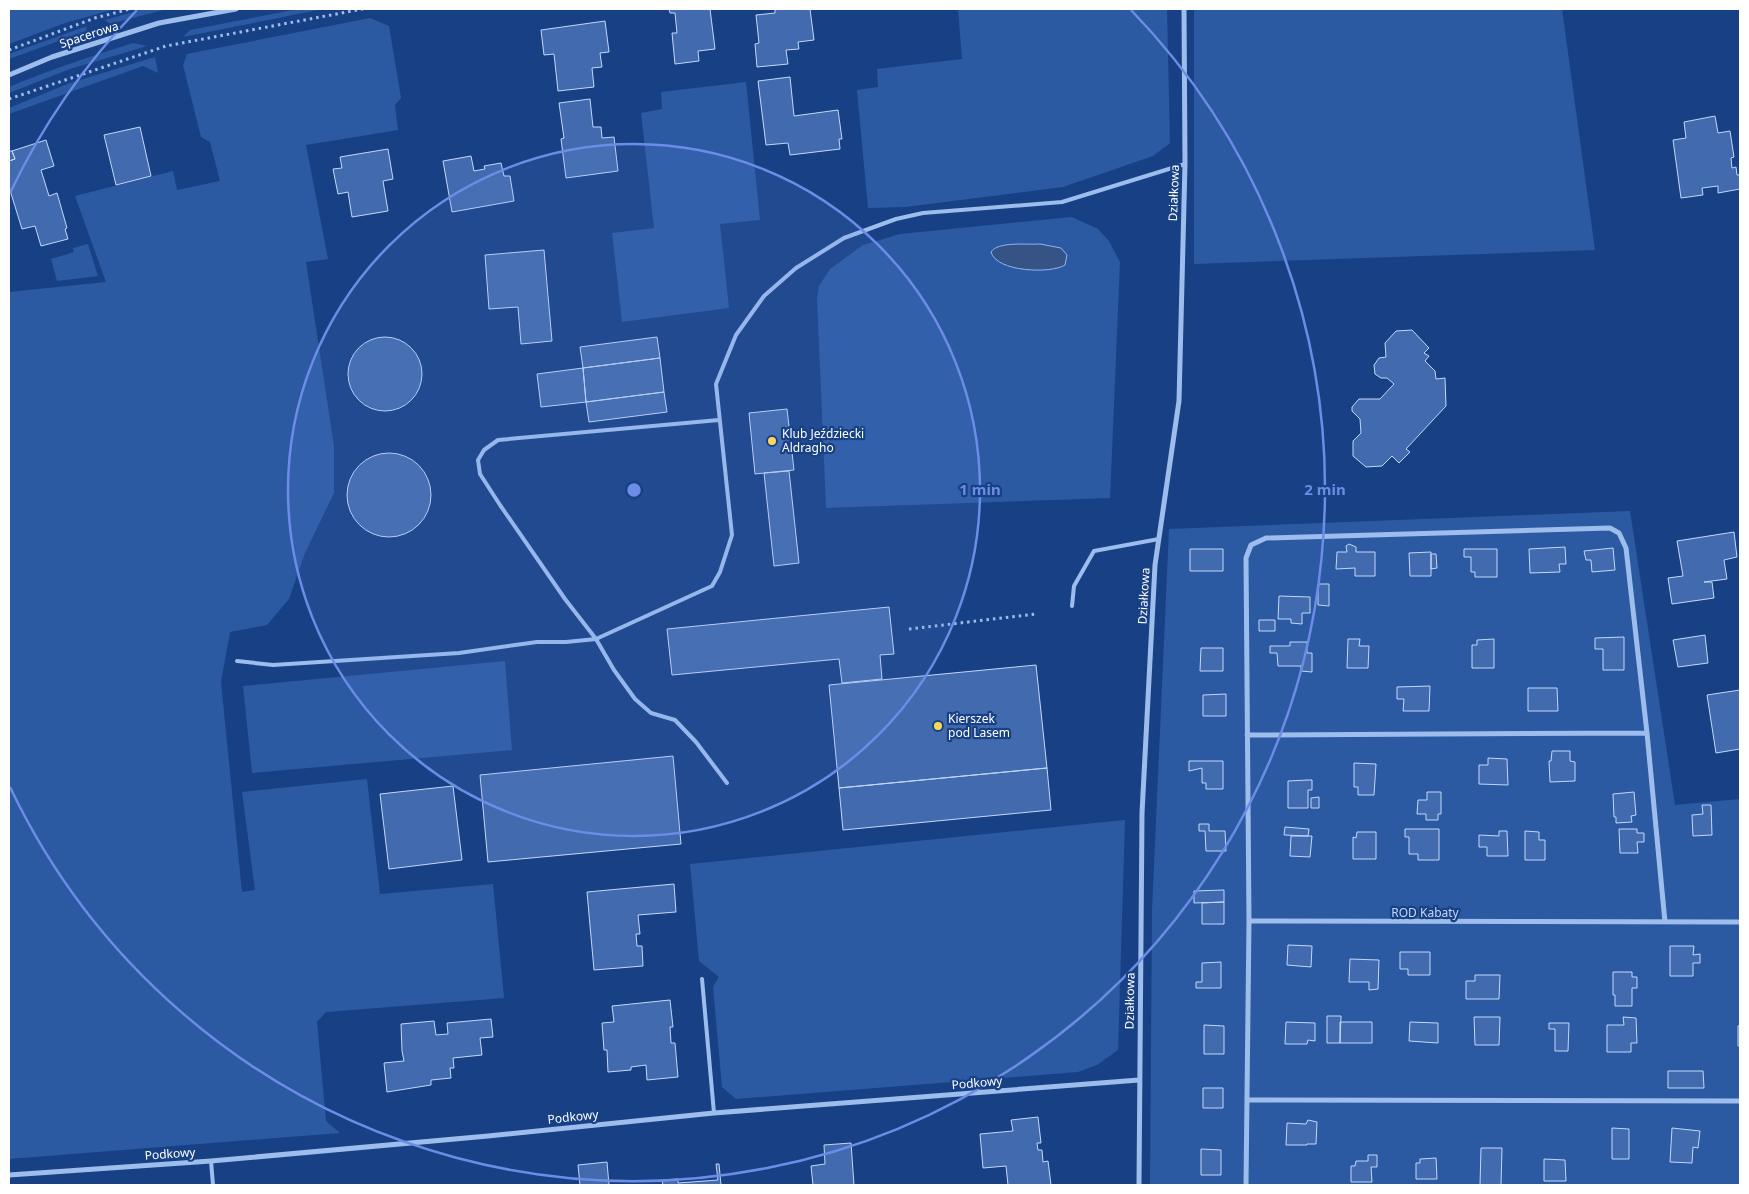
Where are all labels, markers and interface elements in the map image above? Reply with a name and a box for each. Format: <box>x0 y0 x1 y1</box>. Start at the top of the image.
street label: Spacerowa <box>57 17 121 52</box>
street label: Działkowa <box>1164 164 1183 222</box>
place label: Klub Jeździecki Aldragho <box>782 425 864 456</box>
marker: Klub Jeździecki Aldragho <box>766 435 778 447</box>
text: 1 min <box>959 479 1001 499</box>
text: 2 min <box>1304 479 1346 499</box>
centre of rings <box>625 481 643 499</box>
street label: Działkowa <box>1134 567 1153 625</box>
place label: Kierszek pod Lasem <box>948 710 1010 741</box>
marker: Kierszek pod Lasem <box>932 720 944 732</box>
park label: ROD Kabaty <box>1391 904 1460 921</box>
street label: Działkowa <box>1121 972 1138 1030</box>
street label: Podkowy <box>951 1072 1004 1093</box>
street label: Podkowy <box>547 1105 600 1128</box>
street label: Podkowy <box>144 1143 197 1164</box>

